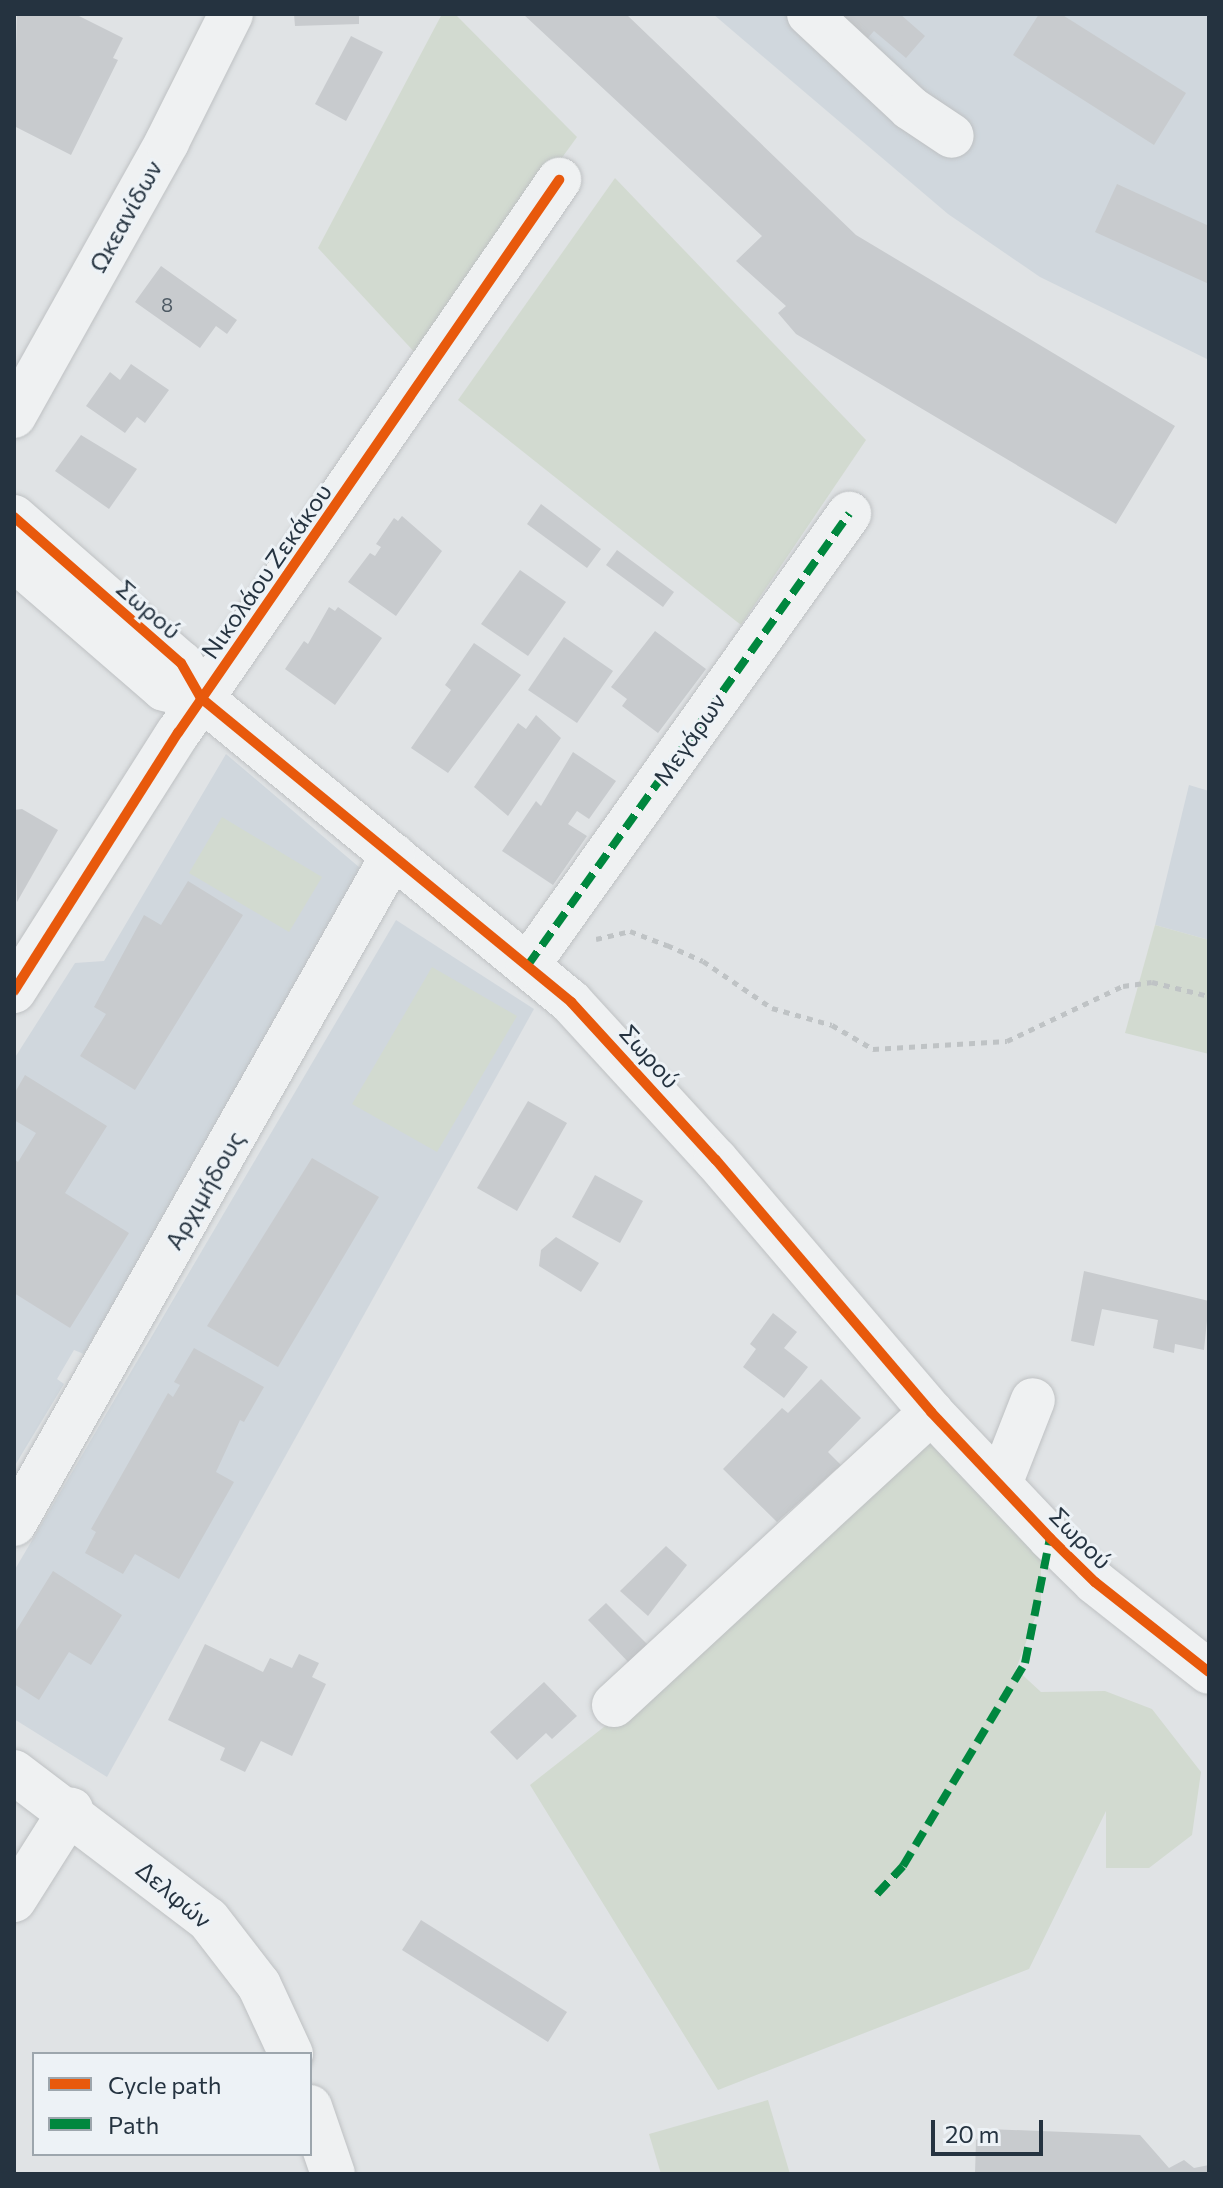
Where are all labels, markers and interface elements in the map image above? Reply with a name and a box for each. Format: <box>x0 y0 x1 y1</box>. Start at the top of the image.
street label: Ωκεανίδων <box>83 155 167 277</box>
house number: 8 <box>161 292 173 316</box>
street label: Νικολάου Ζεκάκου <box>195 478 337 664</box>
street label: Σωρού <box>111 573 187 645</box>
street label: Μεγάρων <box>647 687 731 791</box>
street label: Σωρού <box>614 1018 686 1094</box>
street label: Αρχιμήδους <box>159 1126 249 1254</box>
street label: Σωρού <box>1044 1501 1118 1575</box>
street label: Δελφών <box>131 1854 217 1934</box>
legend <box>32 2052 312 2156</box>
text: Cycle path <box>108 2070 222 2099</box>
scale bar <box>935 2104 1047 2154</box>
text: Path <box>108 2110 159 2139</box>
text: 20 m <box>945 2119 999 2148</box>

